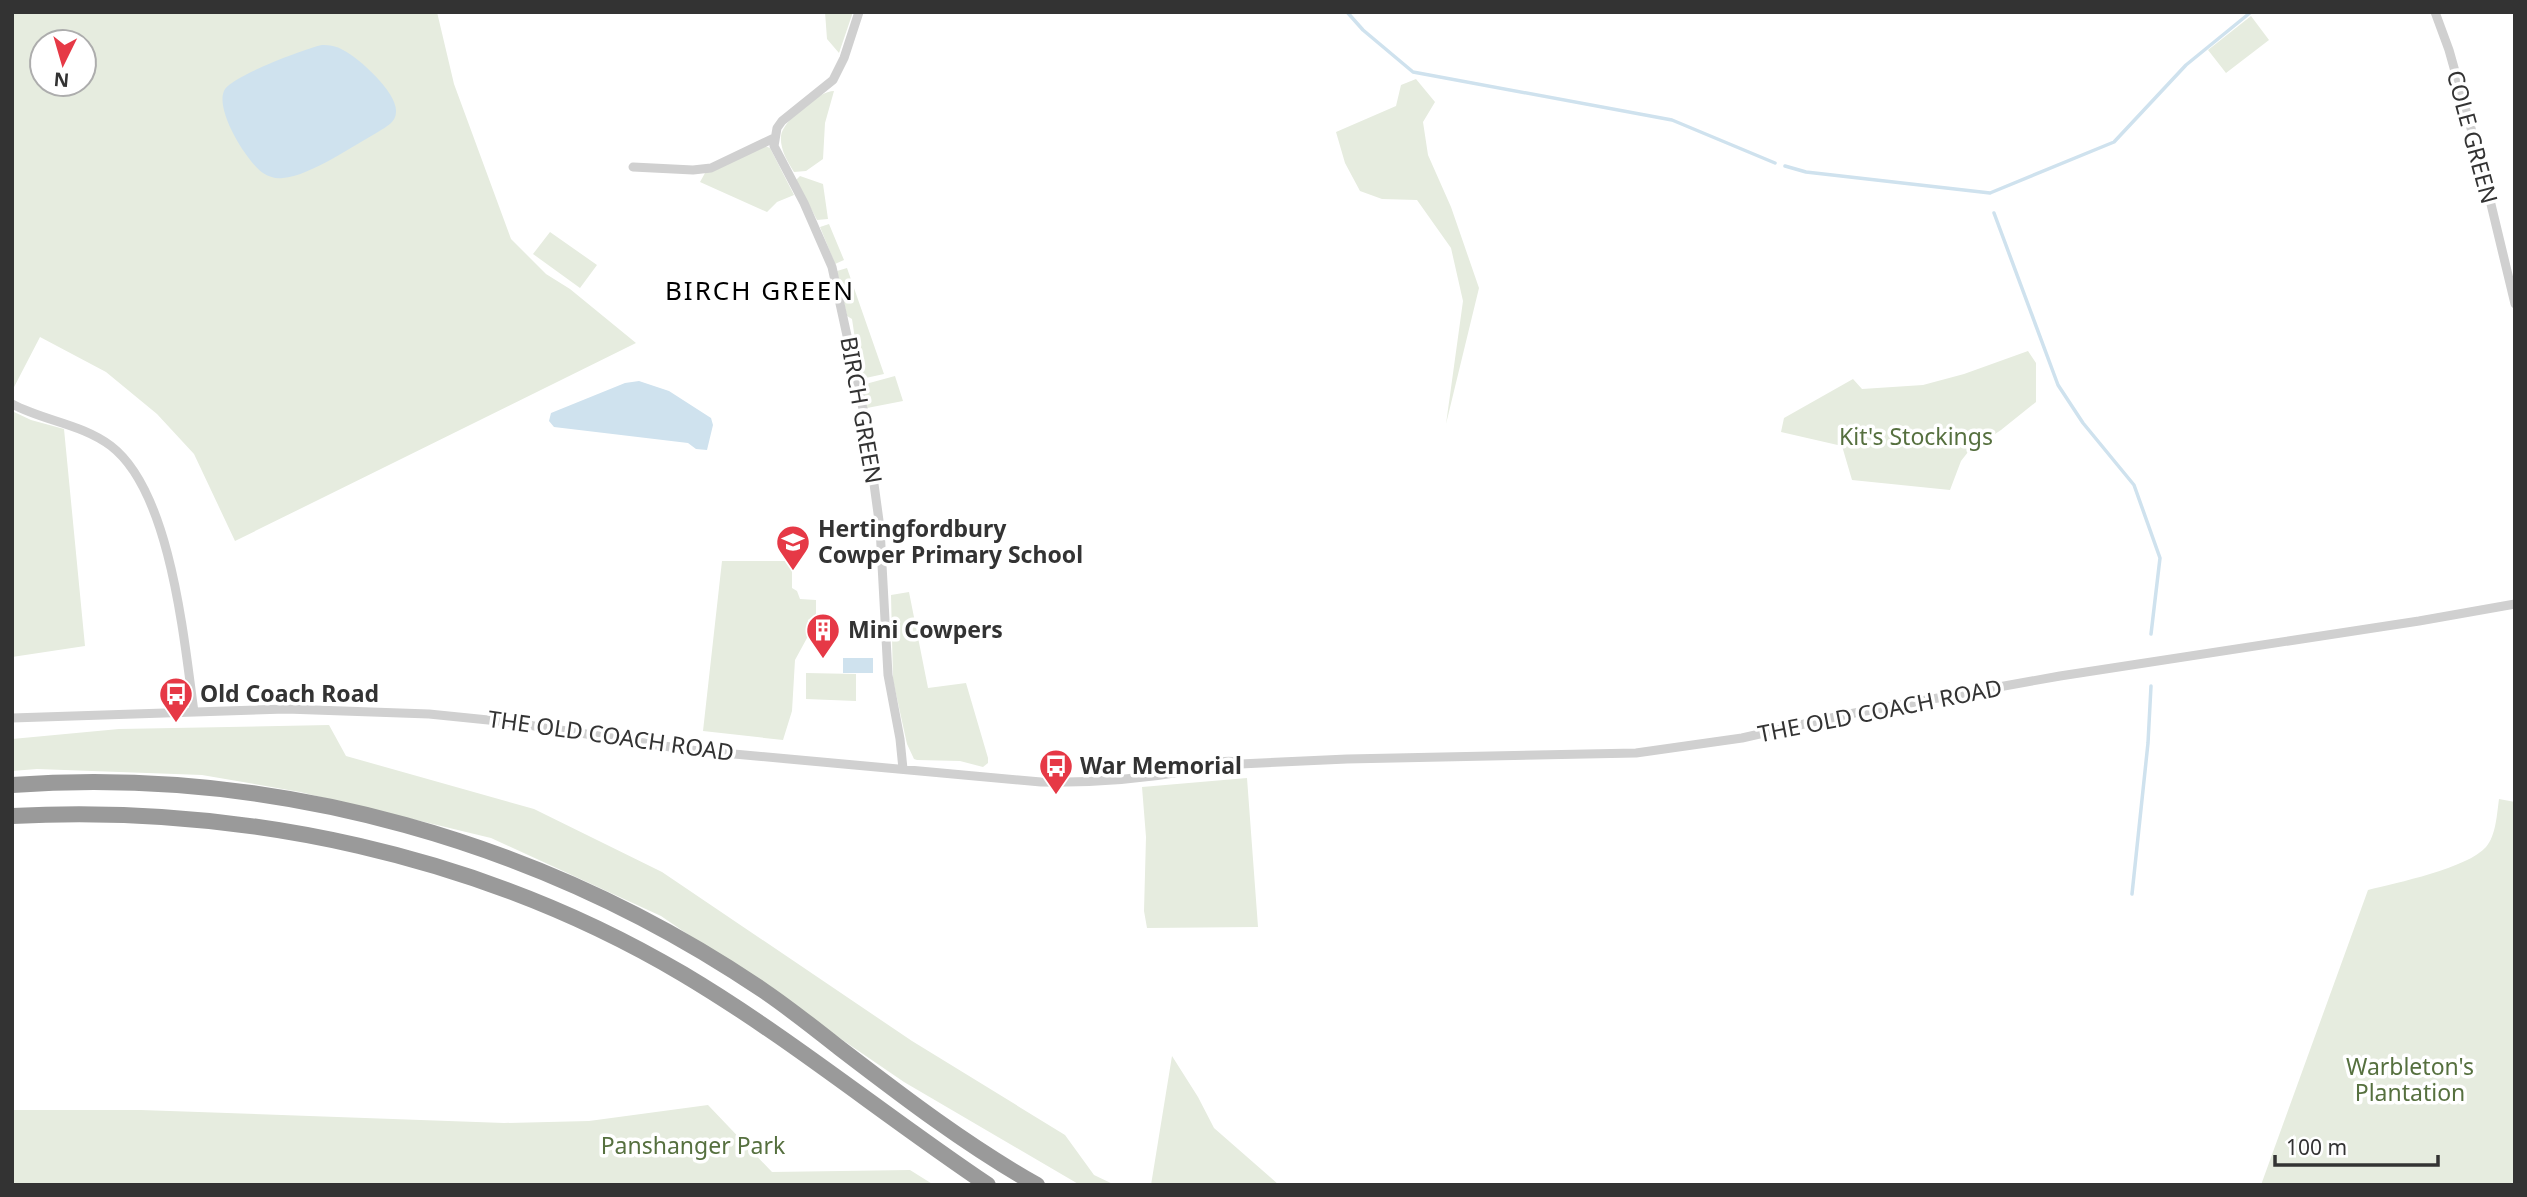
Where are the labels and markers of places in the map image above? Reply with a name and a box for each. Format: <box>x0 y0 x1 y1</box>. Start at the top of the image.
place label: Hertingfordbury Cowper Primary School <box>818 512 1083 570</box>
school or university icon: Hertingfordbury Cowper Primary School <box>774 523 812 572</box>
building icon: Mini Cowpers <box>804 611 842 660</box>
place label: Mini Cowpers <box>848 613 1003 645</box>
bus stop icon: Old Coach Road <box>157 675 195 724</box>
place label: Old Coach Road <box>200 677 379 709</box>
bus stop icon: War Memorial <box>1037 747 1075 796</box>
place label: War Memorial <box>1080 749 1242 781</box>

